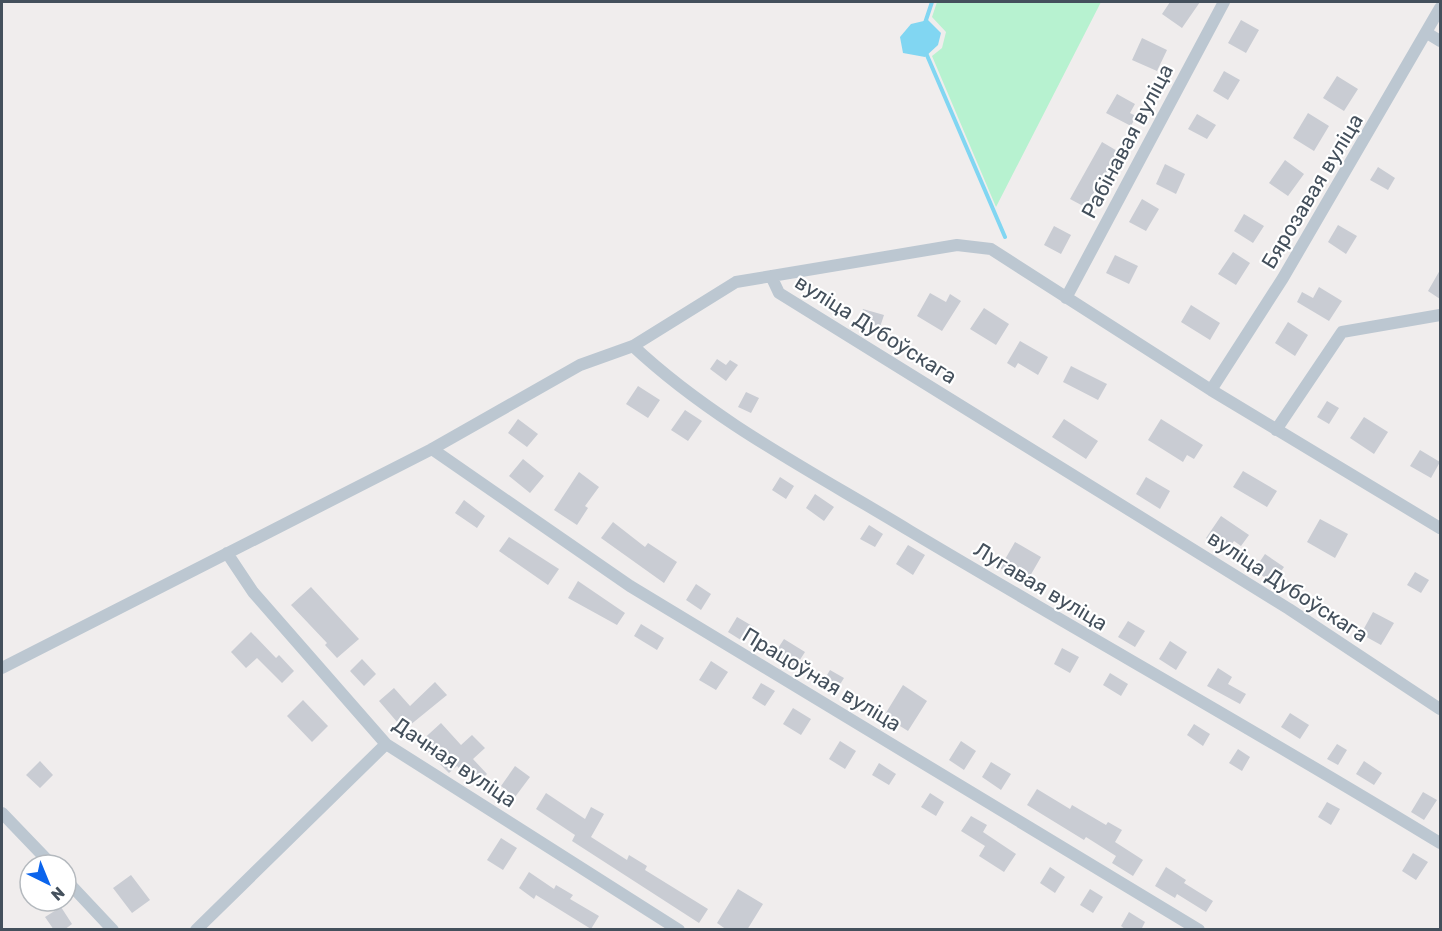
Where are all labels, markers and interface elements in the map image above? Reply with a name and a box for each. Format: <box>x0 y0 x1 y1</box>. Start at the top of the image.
street label: Рабінавая вуліца <box>1076 60 1178 222</box>
street label: Бярозавая вуліца <box>1256 109 1368 273</box>
street label: вуліца Дубоўскага <box>790 269 962 389</box>
street label: вуліца Дубоўскага <box>1203 525 1373 647</box>
street label: Лугавая вуліца <box>970 536 1112 636</box>
street label: Працоўная вуліца <box>738 622 906 736</box>
street label: Дачная вуліца <box>389 712 521 812</box>
north arrow <box>18 853 78 913</box>
text: N <box>47 883 69 904</box>

